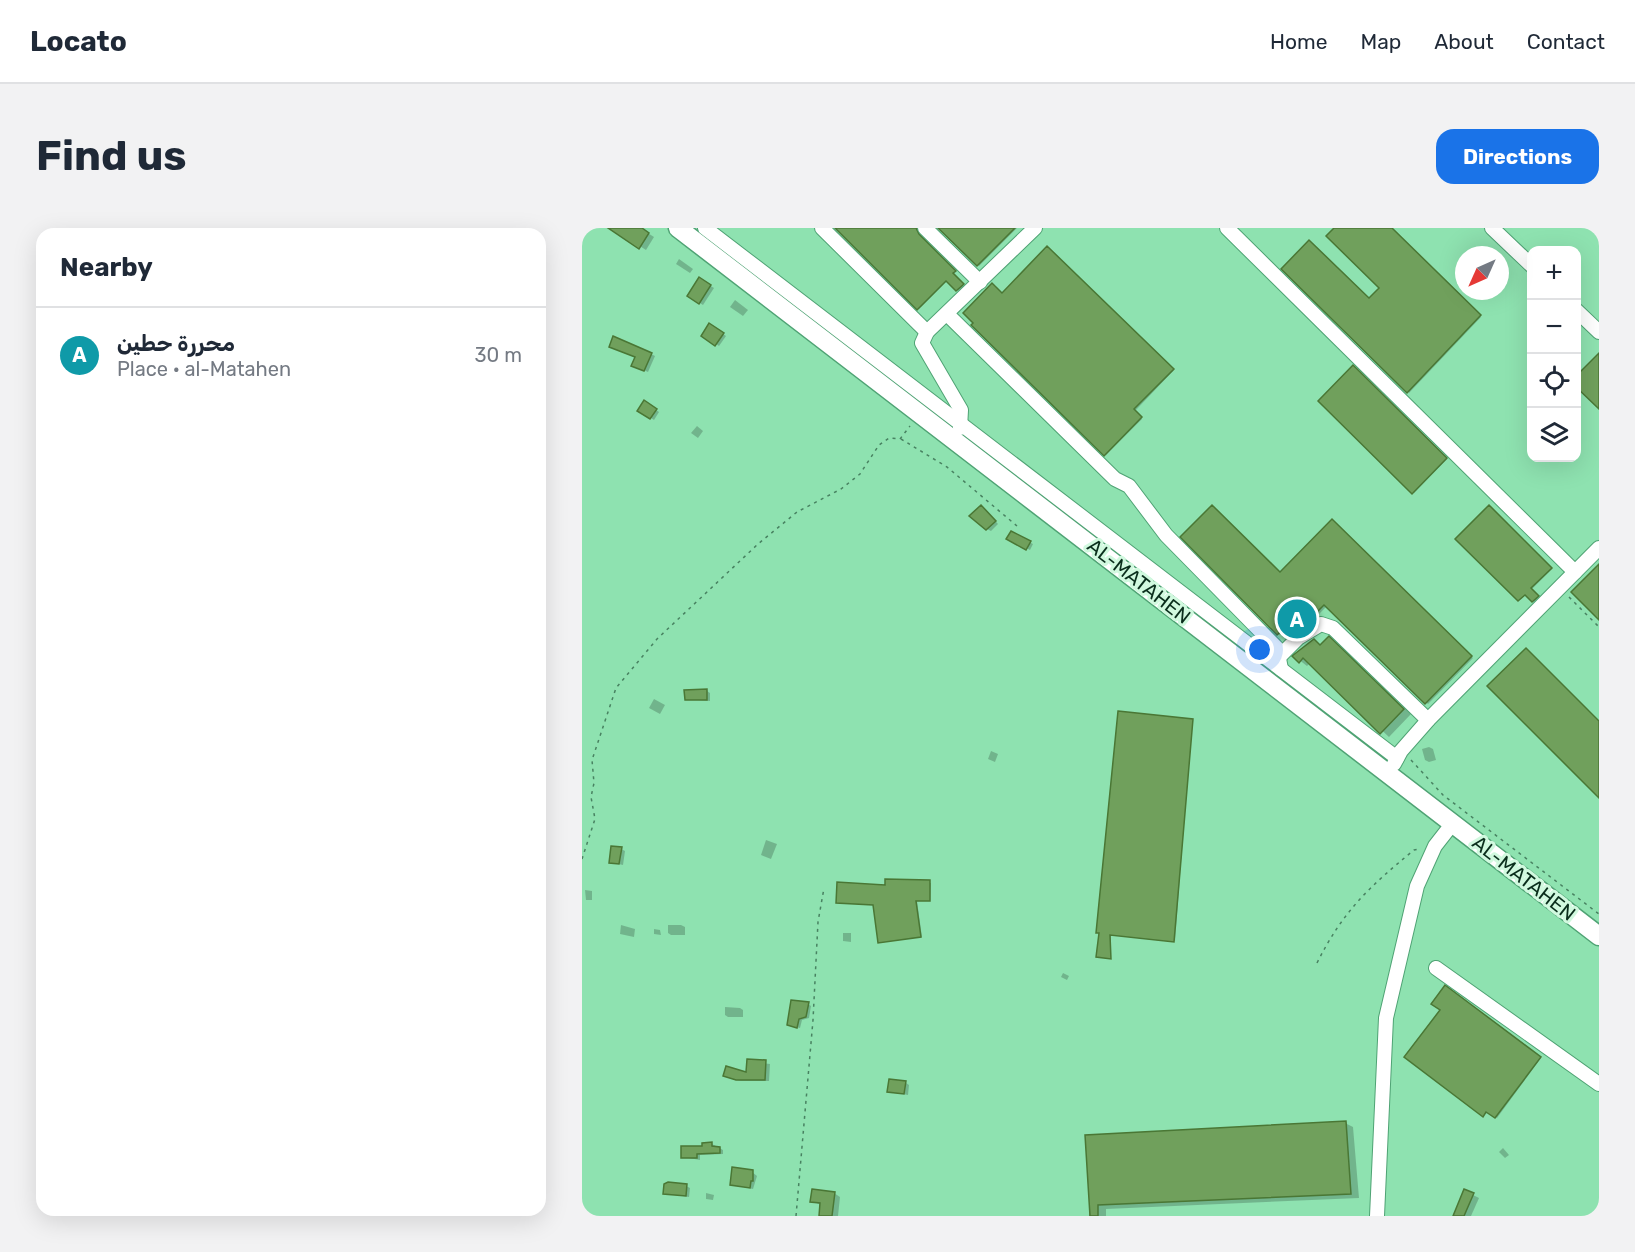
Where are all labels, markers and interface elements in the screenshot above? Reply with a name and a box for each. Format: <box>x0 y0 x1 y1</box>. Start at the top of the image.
text: Locato <box>30 25 127 58</box>
text: Home <box>1270 29 1327 54</box>
text: Map <box>1360 29 1401 54</box>
text: About <box>1434 29 1494 54</box>
text: Contact <box>1527 29 1605 54</box>
button: Directions <box>1436 129 1599 184</box>
text: Find us <box>36 131 187 181</box>
north arrow <box>1455 246 1509 300</box>
map controls <box>1527 246 1581 462</box>
button: + <box>1527 246 1581 300</box>
text: Nearby <box>60 252 153 283</box>
button: − <box>1527 300 1581 354</box>
text: محررة حطين <box>117 330 235 357</box>
text: A <box>72 343 87 367</box>
text: 30 m <box>475 343 522 367</box>
button: locate <box>1527 354 1581 408</box>
text: Place · al-Matahen <box>117 357 291 381</box>
button: layers <box>1527 408 1581 462</box>
street label: AL-MATAHEN <box>1083 533 1195 629</box>
pin: A <box>1278 596 1316 642</box>
your location <box>1245 635 1274 664</box>
street label: AL-MATAHEN <box>1468 830 1580 926</box>

